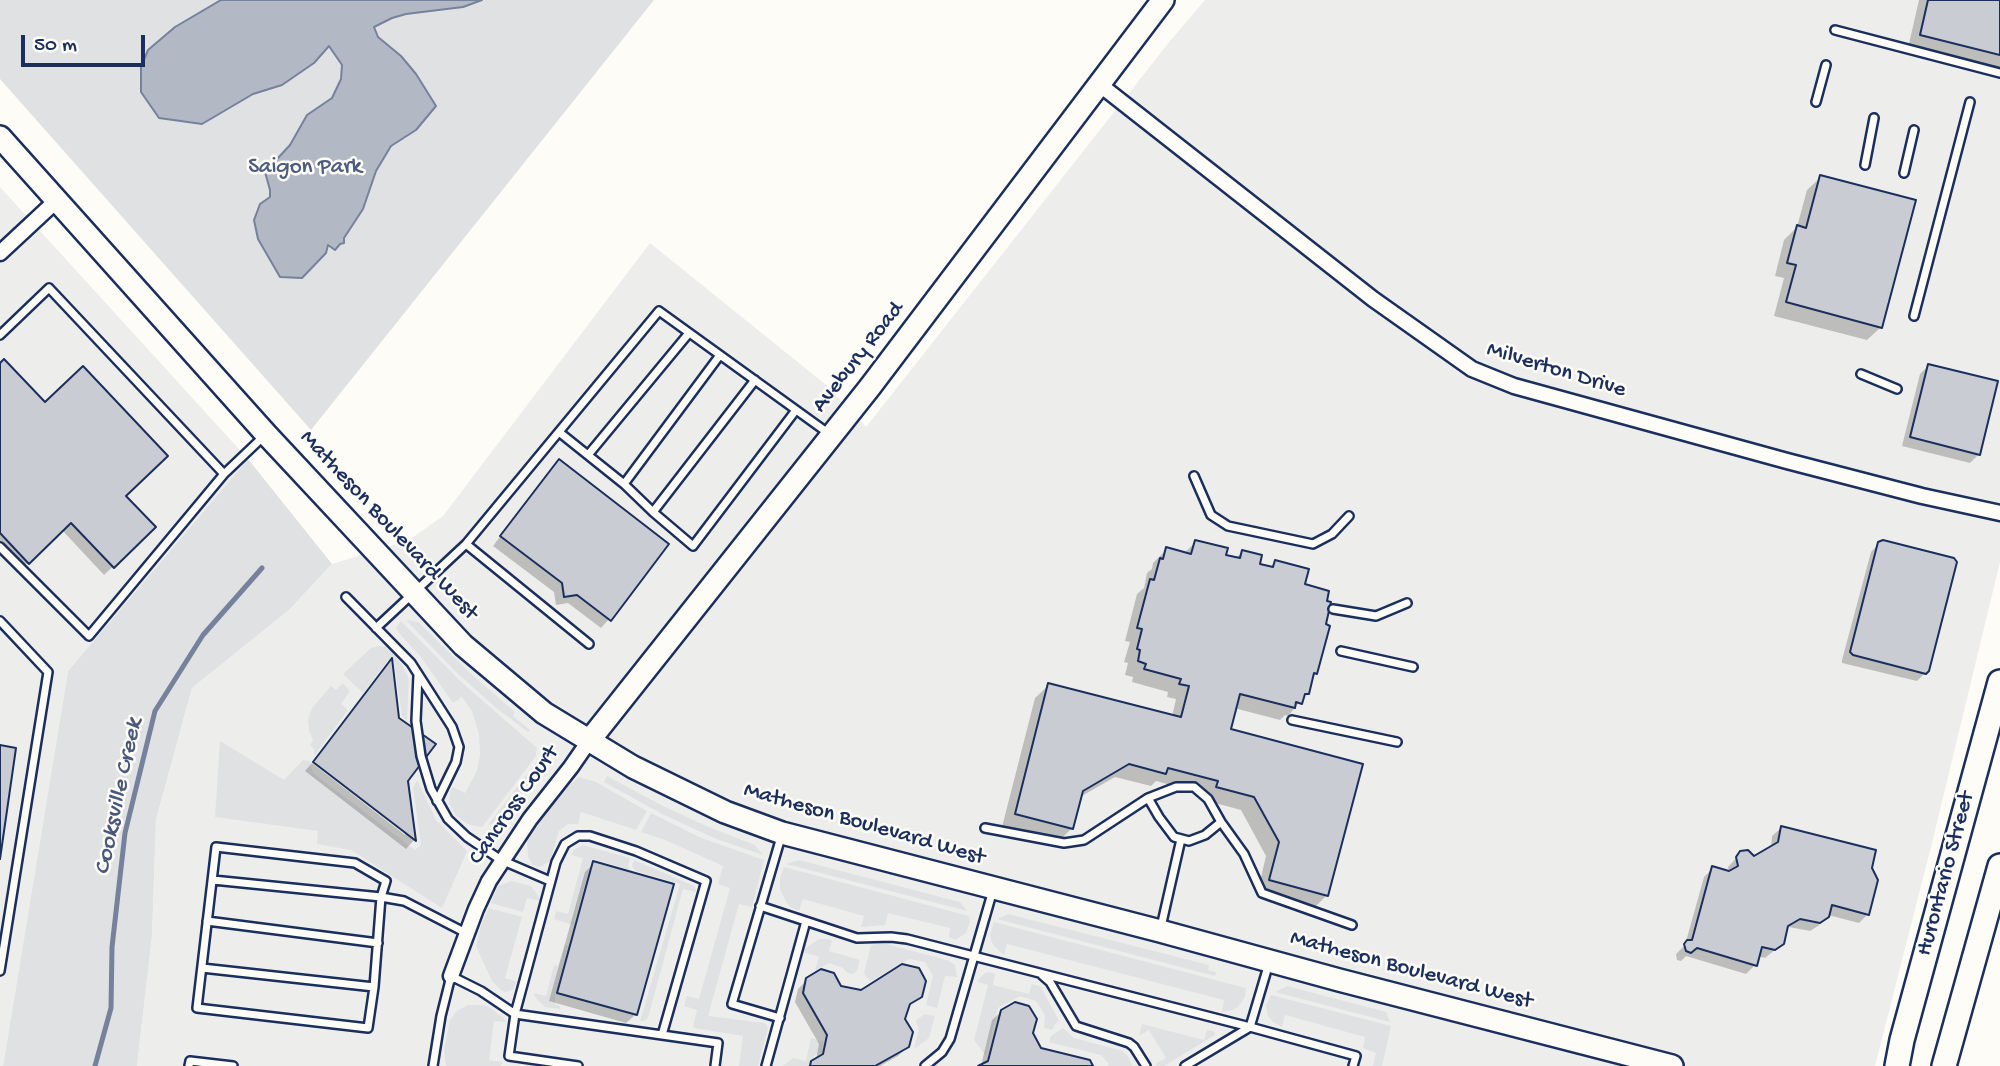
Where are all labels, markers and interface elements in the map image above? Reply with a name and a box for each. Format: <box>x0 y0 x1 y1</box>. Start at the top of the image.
scale bar <box>24 21 149 65</box>
text: 50 m <box>34 34 77 59</box>
park label: Saigon Park <box>248 154 362 182</box>
street label: Avebury Road <box>807 297 911 419</box>
street label: Milverton Drive <box>1483 337 1629 405</box>
street label: Matheson Boulevard West <box>293 425 483 627</box>
water label: Cooksville Creek <box>89 716 151 878</box>
street label: Cancross Court <box>464 741 566 871</box>
street label: Matheson Boulevard West <box>740 777 988 873</box>
street label: Hurontario Street <box>1912 789 1982 959</box>
street label: Matheson Boulevard West <box>1287 925 1535 1017</box>

